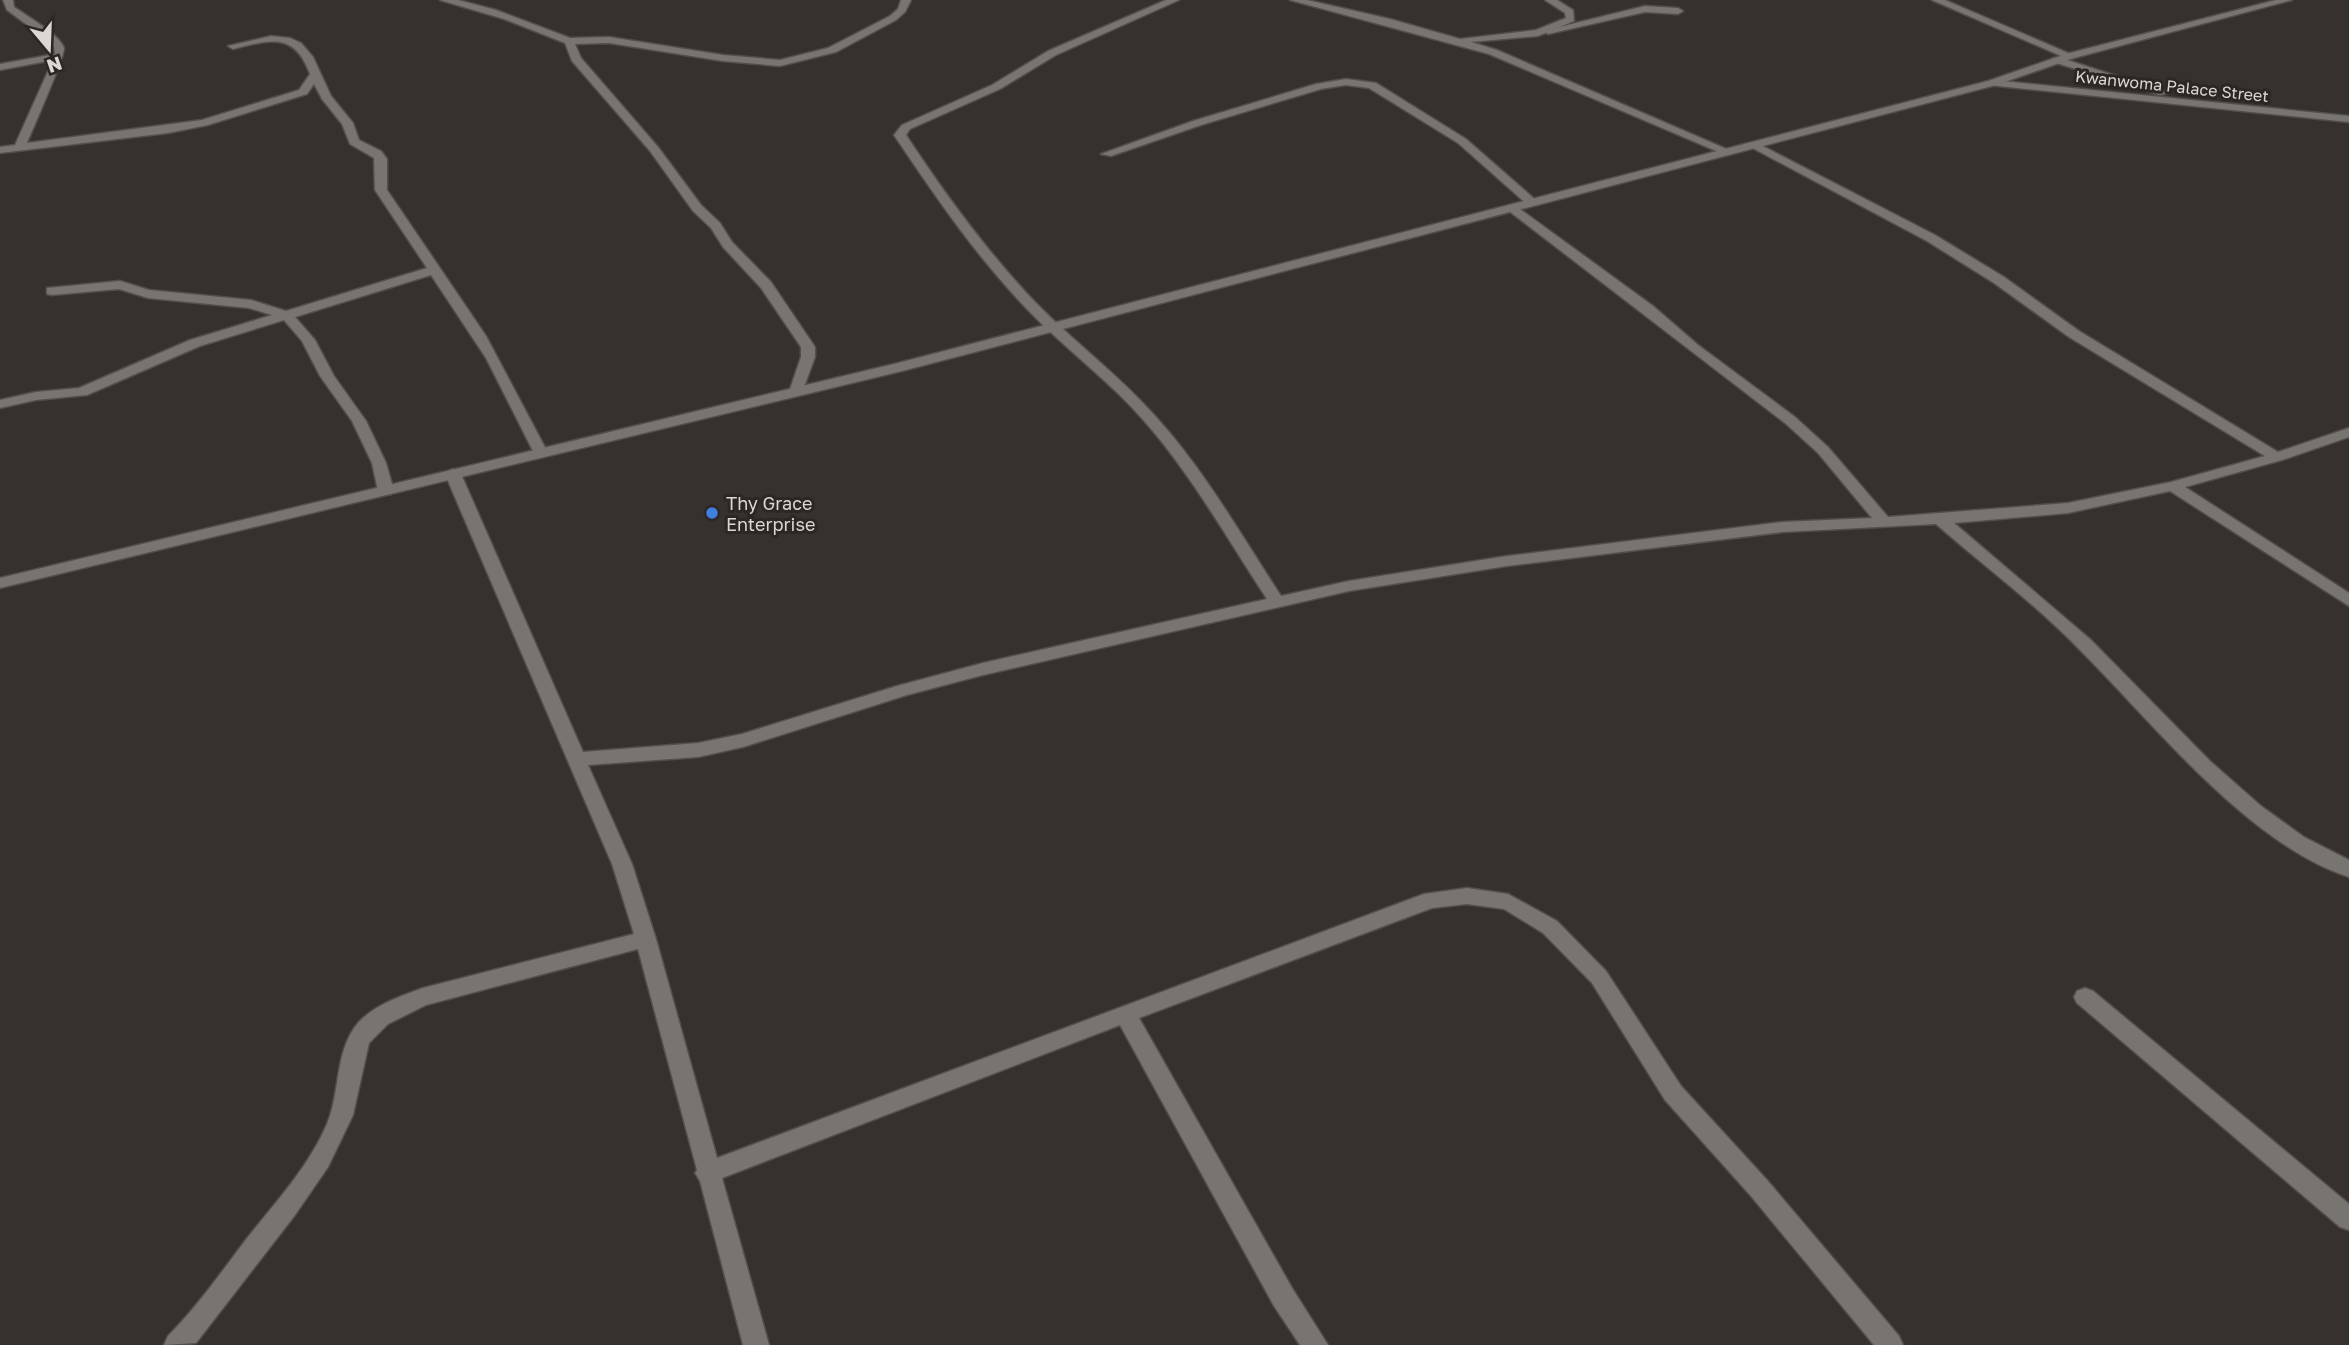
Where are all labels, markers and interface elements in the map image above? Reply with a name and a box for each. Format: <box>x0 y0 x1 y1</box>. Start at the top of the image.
north arrow <box>14 14 84 84</box>
text: N <box>44 52 65 79</box>
street label: Kwanwoma Palace Street <box>2074 66 2270 106</box>
place label: Thy Grace Enterprise <box>726 492 815 535</box>
marker: Thy Grace Enterprise <box>704 505 720 521</box>

